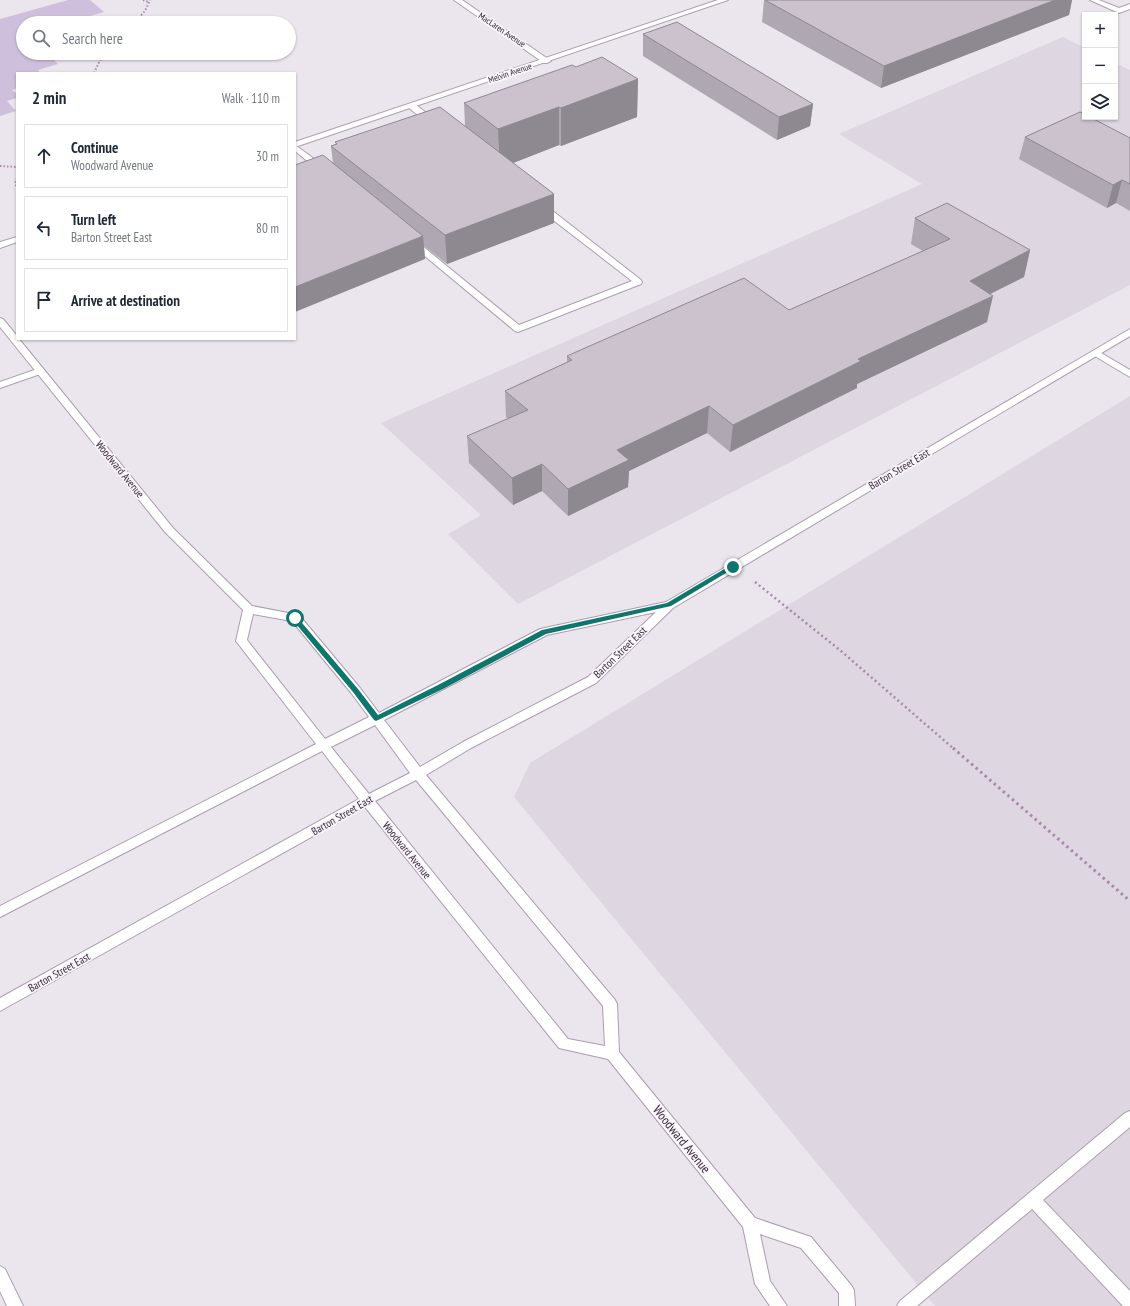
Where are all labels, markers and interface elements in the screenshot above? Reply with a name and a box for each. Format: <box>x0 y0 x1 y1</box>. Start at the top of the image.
street label: MacLaren Avenue <box>477 10 528 49</box>
map controls <box>1082 12 1118 120</box>
button: + <box>1082 12 1118 48</box>
search box <box>16 16 296 60</box>
icon: search <box>30 27 52 49</box>
text: Search here <box>62 29 123 48</box>
button: − <box>1082 48 1118 84</box>
street label: Melvin Avenue <box>487 60 533 85</box>
button: layers <box>1082 84 1118 120</box>
text: 2 min <box>32 87 66 109</box>
text: Walk · 110 m <box>222 90 280 107</box>
text: Continue <box>71 138 118 157</box>
icon: ahead <box>33 145 55 167</box>
text: 30 m <box>256 148 279 165</box>
text: Woodward Avenue <box>71 157 153 174</box>
text: Turn left <box>71 210 116 229</box>
icon: left <box>33 217 55 239</box>
text: 80 m <box>256 220 279 237</box>
text: Barton Street East <box>71 229 152 246</box>
icon: arrive <box>33 289 55 311</box>
text: Arrive at destination <box>71 291 180 310</box>
street label: Woodward Avenue <box>93 437 148 501</box>
street label: Barton Street East <box>866 445 932 493</box>
route end <box>724 558 742 576</box>
route start <box>286 609 304 627</box>
street label: Barton Street East <box>590 623 650 681</box>
street label: Barton Street East <box>309 792 375 838</box>
street label: Woodward Avenue <box>380 818 435 882</box>
street label: Barton Street East <box>26 949 92 995</box>
street label: Woodward Avenue <box>649 1102 714 1177</box>

